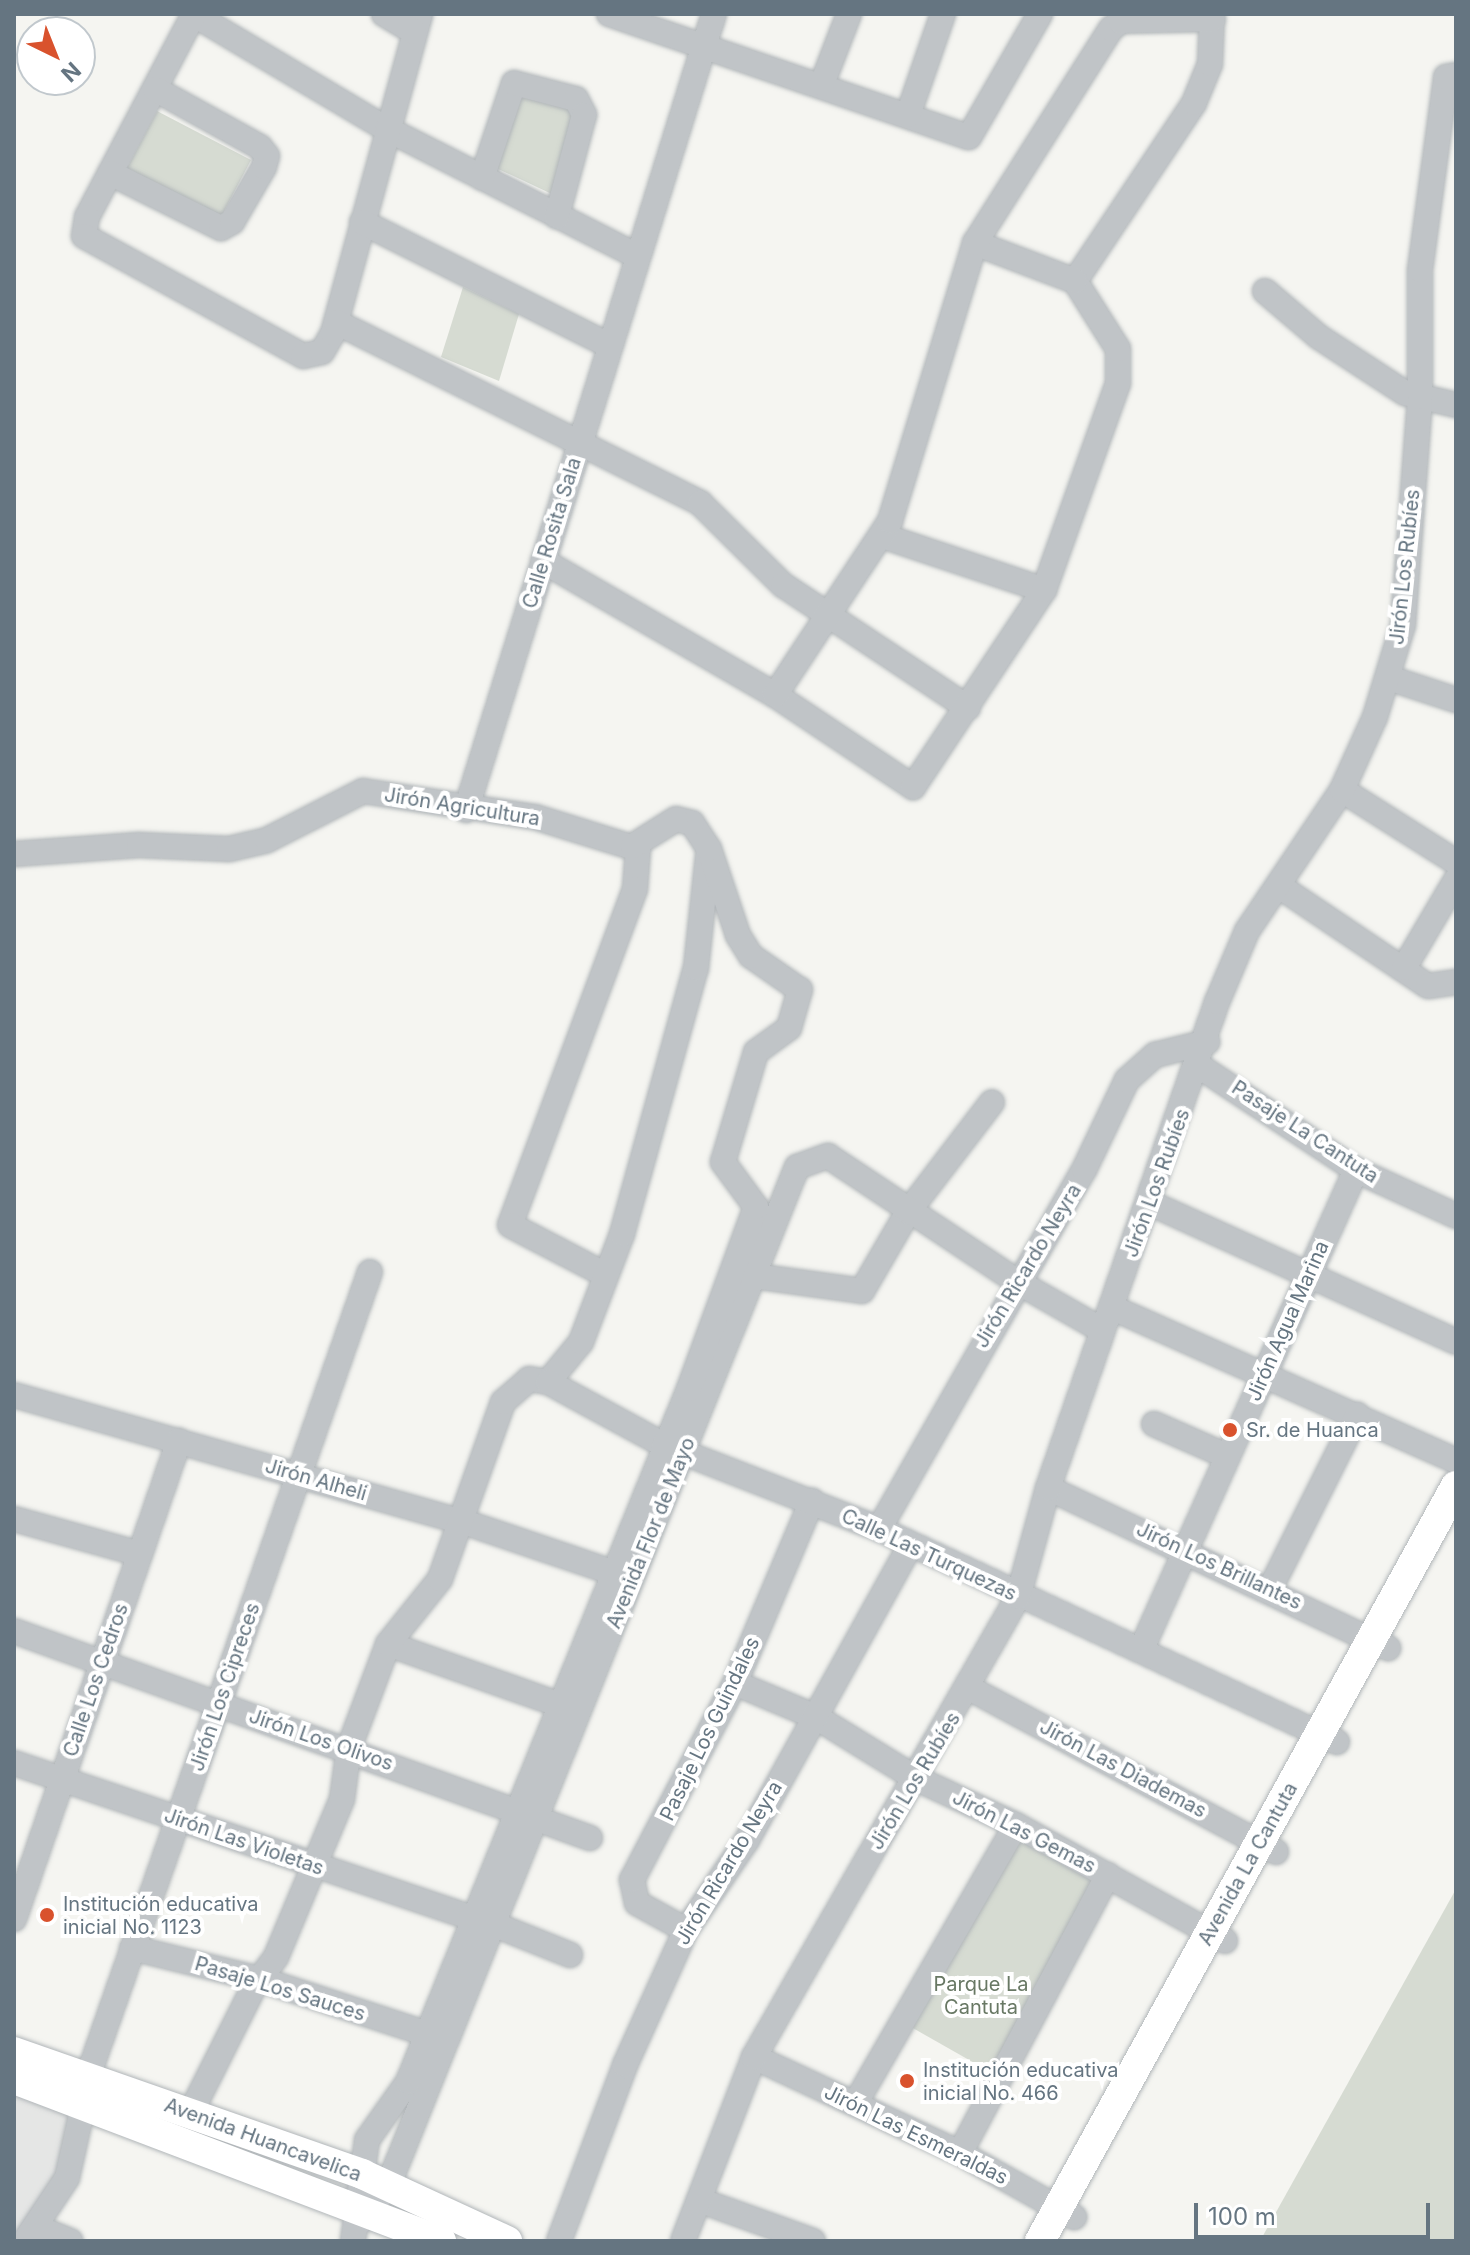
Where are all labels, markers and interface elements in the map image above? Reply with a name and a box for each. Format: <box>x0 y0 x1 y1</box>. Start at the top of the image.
north arrow <box>16 16 96 96</box>
text: N <box>56 57 86 87</box>
street label: Calle Rosita Sala <box>518 455 586 611</box>
street label: Jirón Los Rubíes <box>1385 488 1425 646</box>
street label: Jirón Agricultura <box>383 783 541 831</box>
street label: Pasaje La Cantuta <box>1227 1076 1383 1188</box>
street label: Jirón Los Rubíes <box>1119 1105 1195 1261</box>
street label: Jirón Ricardo Neyra <box>970 1180 1086 1352</box>
street label: Jirón Agua Marina <box>1242 1237 1334 1405</box>
place label: Sr. de Huanca <box>1246 1418 1379 1442</box>
marker: Sr. de Huanca <box>1221 1421 1239 1439</box>
street label: Avenida Flor de Mayo <box>602 1434 700 1632</box>
street label: Jirón Alheli <box>262 1454 370 1506</box>
street label: Calle Las Turquezas <box>838 1504 1020 1606</box>
street label: Jirón Los Brillantes <box>1133 1517 1305 1615</box>
street label: Calle Los Cedros <box>59 1600 133 1760</box>
street label: Jirón Los Cipreces <box>185 1600 265 1774</box>
street label: Pasaje Los Guindales <box>655 1633 765 1825</box>
street label: Jirón Los Olivos <box>246 1704 396 1776</box>
street label: Jirón Los Rubíes <box>864 1708 966 1854</box>
street label: Jirón Las Diademas <box>1036 1715 1210 1823</box>
street label: Jirón Ricardo Neyra <box>671 1777 787 1949</box>
street label: Avenida La Cantuta <box>1193 1778 1303 1950</box>
street label: Jirón Las Gemas <box>948 1786 1100 1878</box>
street label: Jirón Las Violetas <box>161 1803 327 1881</box>
place label: Institución educativa inicial No. 1123 <box>63 1892 259 1939</box>
marker: Institución educativa inicial No. 1123 <box>38 1906 56 1924</box>
street label: Pasaje Los Sauces <box>192 1952 368 2026</box>
park label: Parque La Cantuta <box>933 1973 1029 2020</box>
place label: Institución educativa inicial No. 466 <box>923 2058 1119 2105</box>
marker: Institución educativa inicial No. 466 <box>898 2072 916 2090</box>
street label: Jirón Las Esmeraldas <box>820 2080 1012 2190</box>
street label: Avenida Huancavelica <box>161 2093 365 2187</box>
scale bar <box>1198 2187 1434 2237</box>
text: 100 m <box>1208 2202 1276 2231</box>

